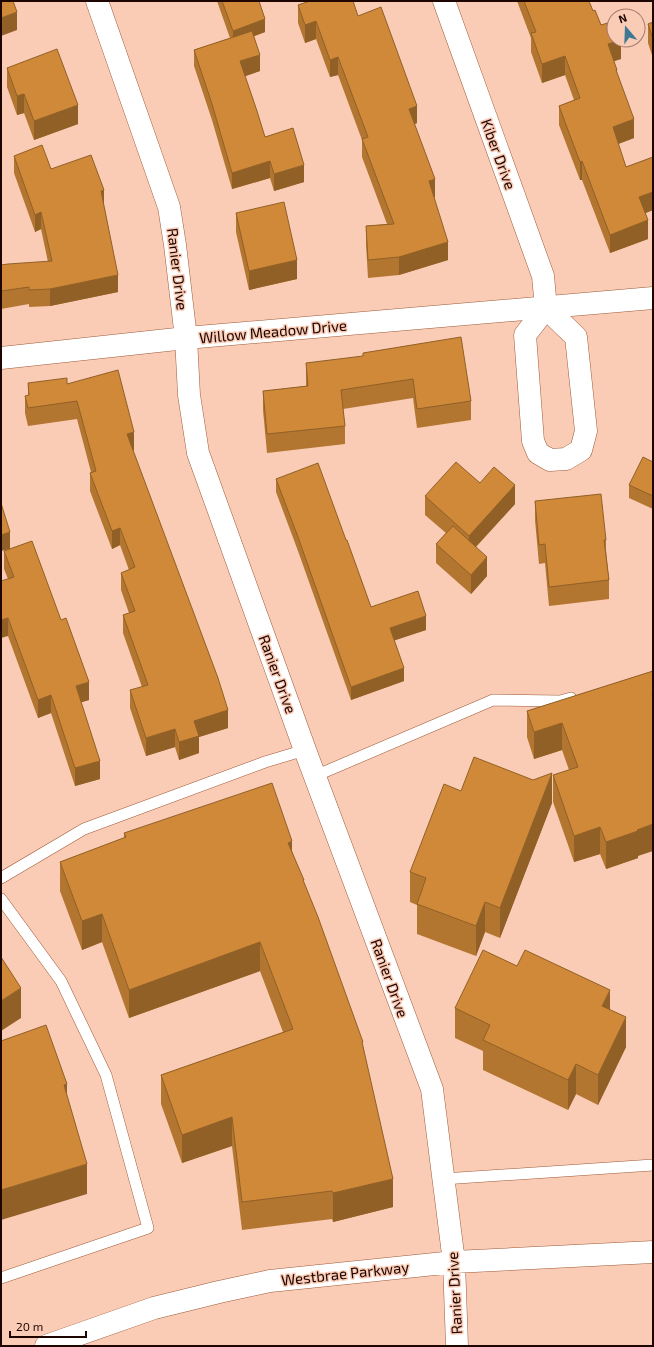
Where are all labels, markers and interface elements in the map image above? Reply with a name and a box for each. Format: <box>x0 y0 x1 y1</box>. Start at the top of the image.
north arrow <box>606 8 646 48</box>
text: N <box>617 11 629 26</box>
street label: Kiber Drive <box>478 116 520 192</box>
street label: Ranier Drive <box>164 227 192 311</box>
street label: Willow Meadow Drive <box>198 316 348 346</box>
street label: Ranier Drive <box>255 632 301 716</box>
street label: Ranier Drive <box>367 936 413 1020</box>
street label: Ranier Drive <box>443 1251 465 1335</box>
street label: Westbrae Parkway <box>280 1257 410 1289</box>
scale bar <box>10 1313 86 1339</box>
text: 20 m <box>16 1319 43 1333</box>

